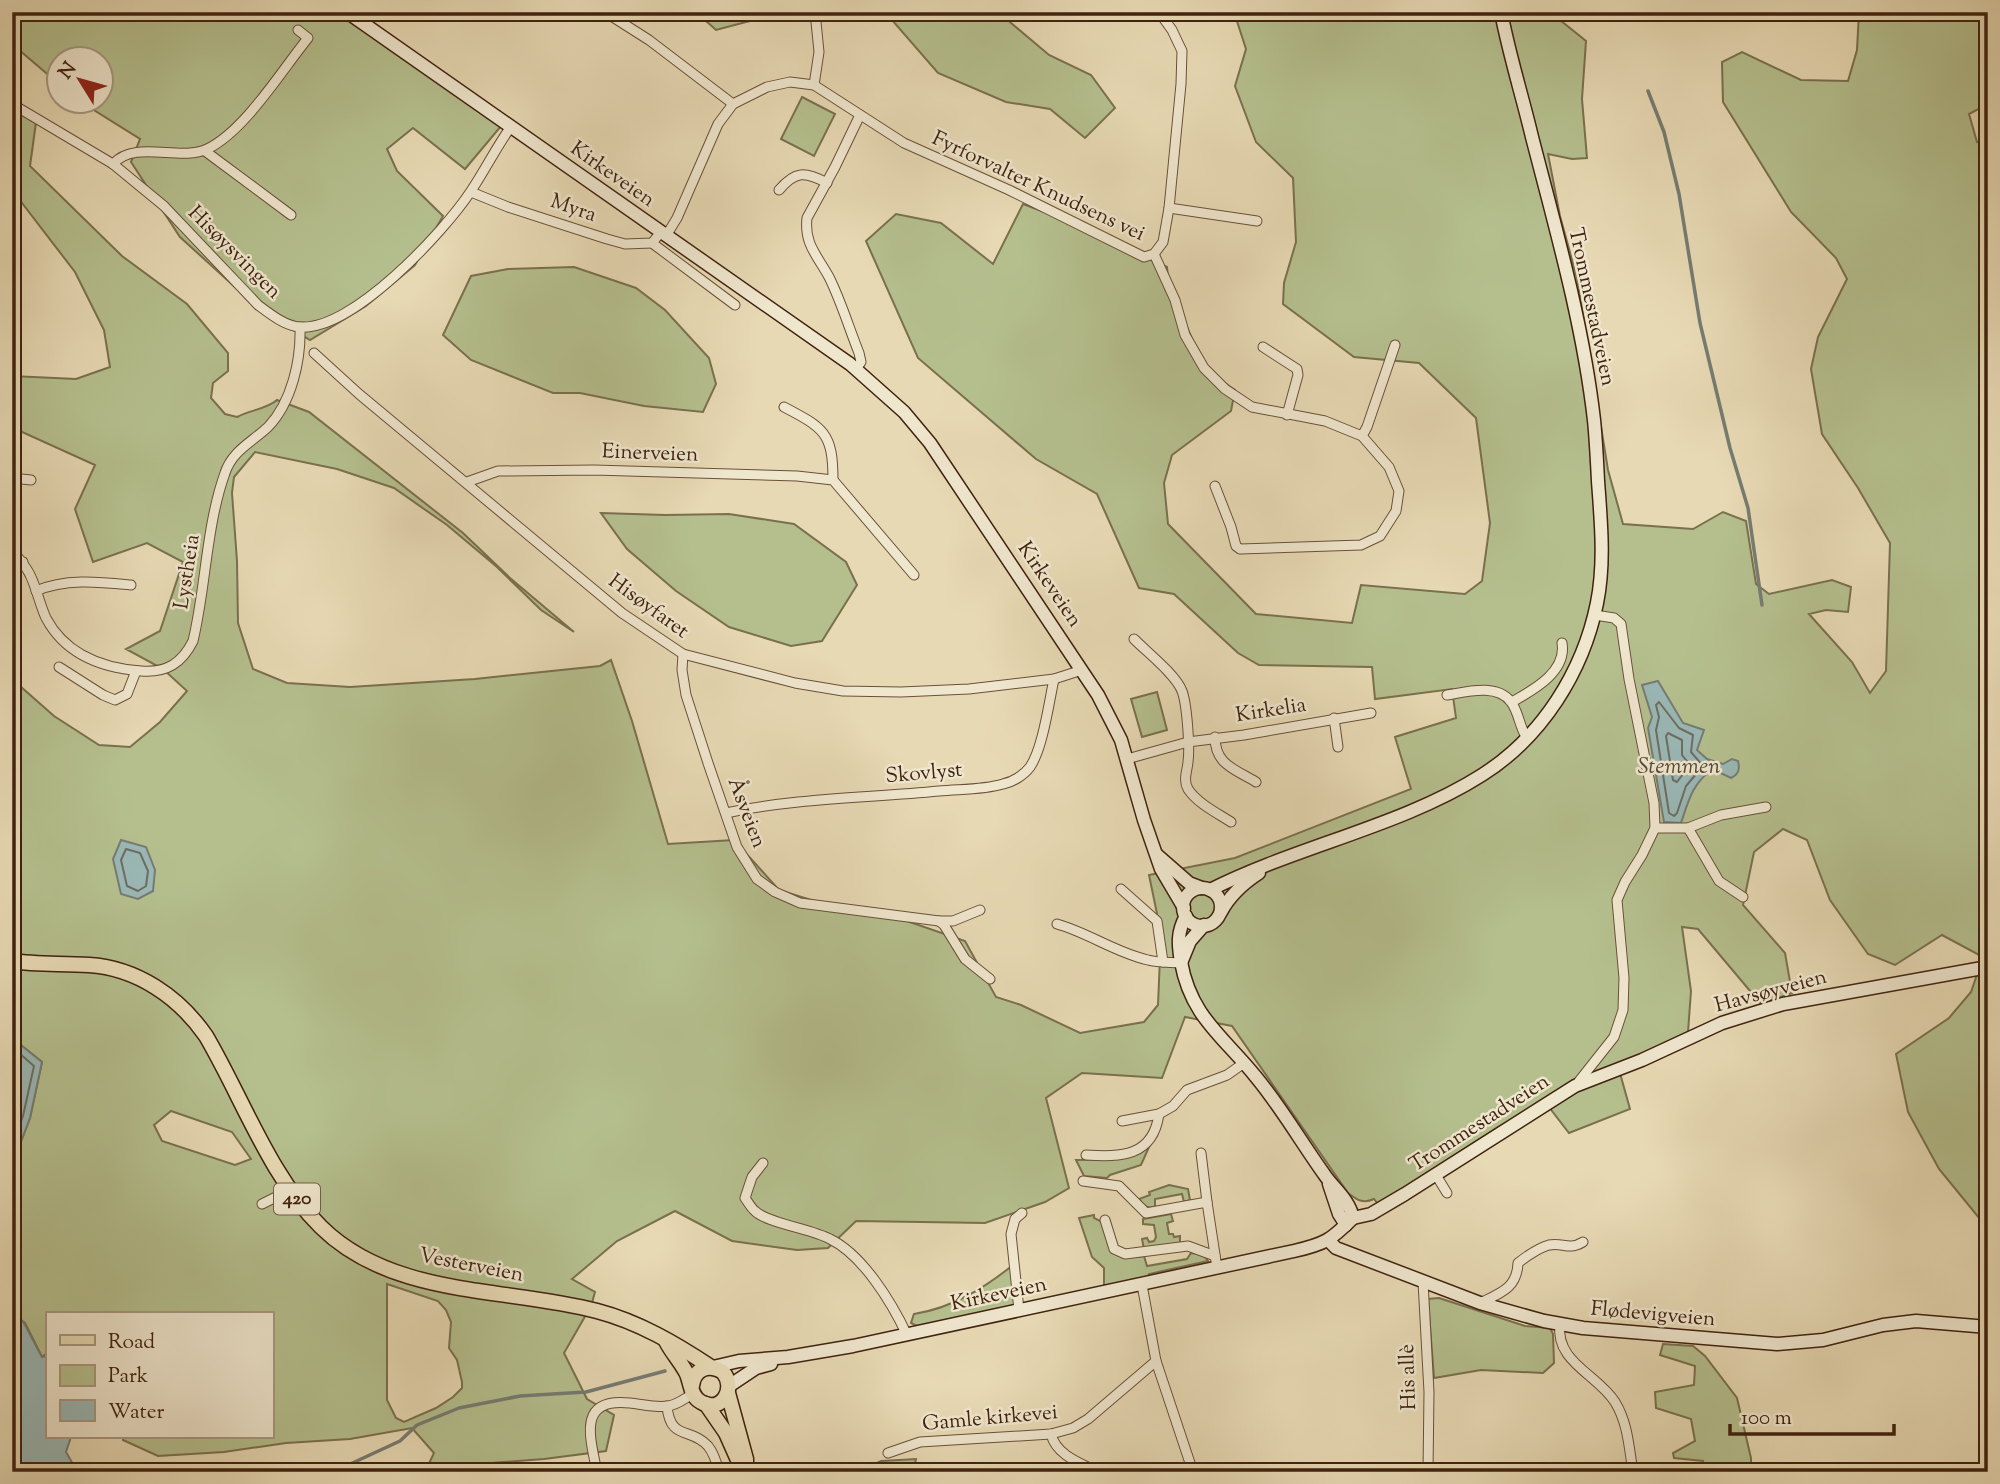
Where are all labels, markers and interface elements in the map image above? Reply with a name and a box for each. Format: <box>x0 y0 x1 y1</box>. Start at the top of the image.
north arrow <box>46 46 116 116</box>
text: N <box>53 57 84 85</box>
street label: Fyrforvalter Knudsens vei <box>926 124 1150 250</box>
street label: Kirkeveien <box>563 135 661 215</box>
street label: Myra <box>546 187 600 231</box>
street label: Hisøysvingen <box>180 199 288 307</box>
street label: Trommestadveien <box>1560 225 1622 389</box>
street label: Einerveien <box>601 437 699 471</box>
street label: Lystheia <box>167 532 209 612</box>
street label: Kirkeveien <box>1009 536 1089 634</box>
street label: Hisøyfaret <box>601 567 695 647</box>
street label: Kirkelia <box>1234 691 1309 731</box>
water label: Stemmen <box>1638 751 1720 784</box>
street label: Skovlyst <box>884 756 964 792</box>
street label: Åsveien <box>719 773 773 853</box>
street label: Havsøyveien <box>1712 963 1830 1021</box>
street label: Trommestadveien <box>1404 1067 1556 1181</box>
road number: 420 <box>274 1184 320 1214</box>
street label: Vesterveien <box>416 1241 526 1291</box>
street label: Kirkeveien <box>948 1270 1050 1320</box>
street label: Flødevigveien <box>1589 1295 1717 1335</box>
legend <box>46 1312 273 1438</box>
text: Road <box>108 1328 155 1358</box>
street label: His allè <box>1393 1343 1425 1411</box>
text: Park <box>108 1362 149 1392</box>
scale bar <box>1730 1393 1895 1437</box>
text: Water <box>108 1398 165 1428</box>
street label: Gamle kirkevei <box>921 1398 1059 1440</box>
text: 100 m <box>1741 1404 1792 1434</box>

